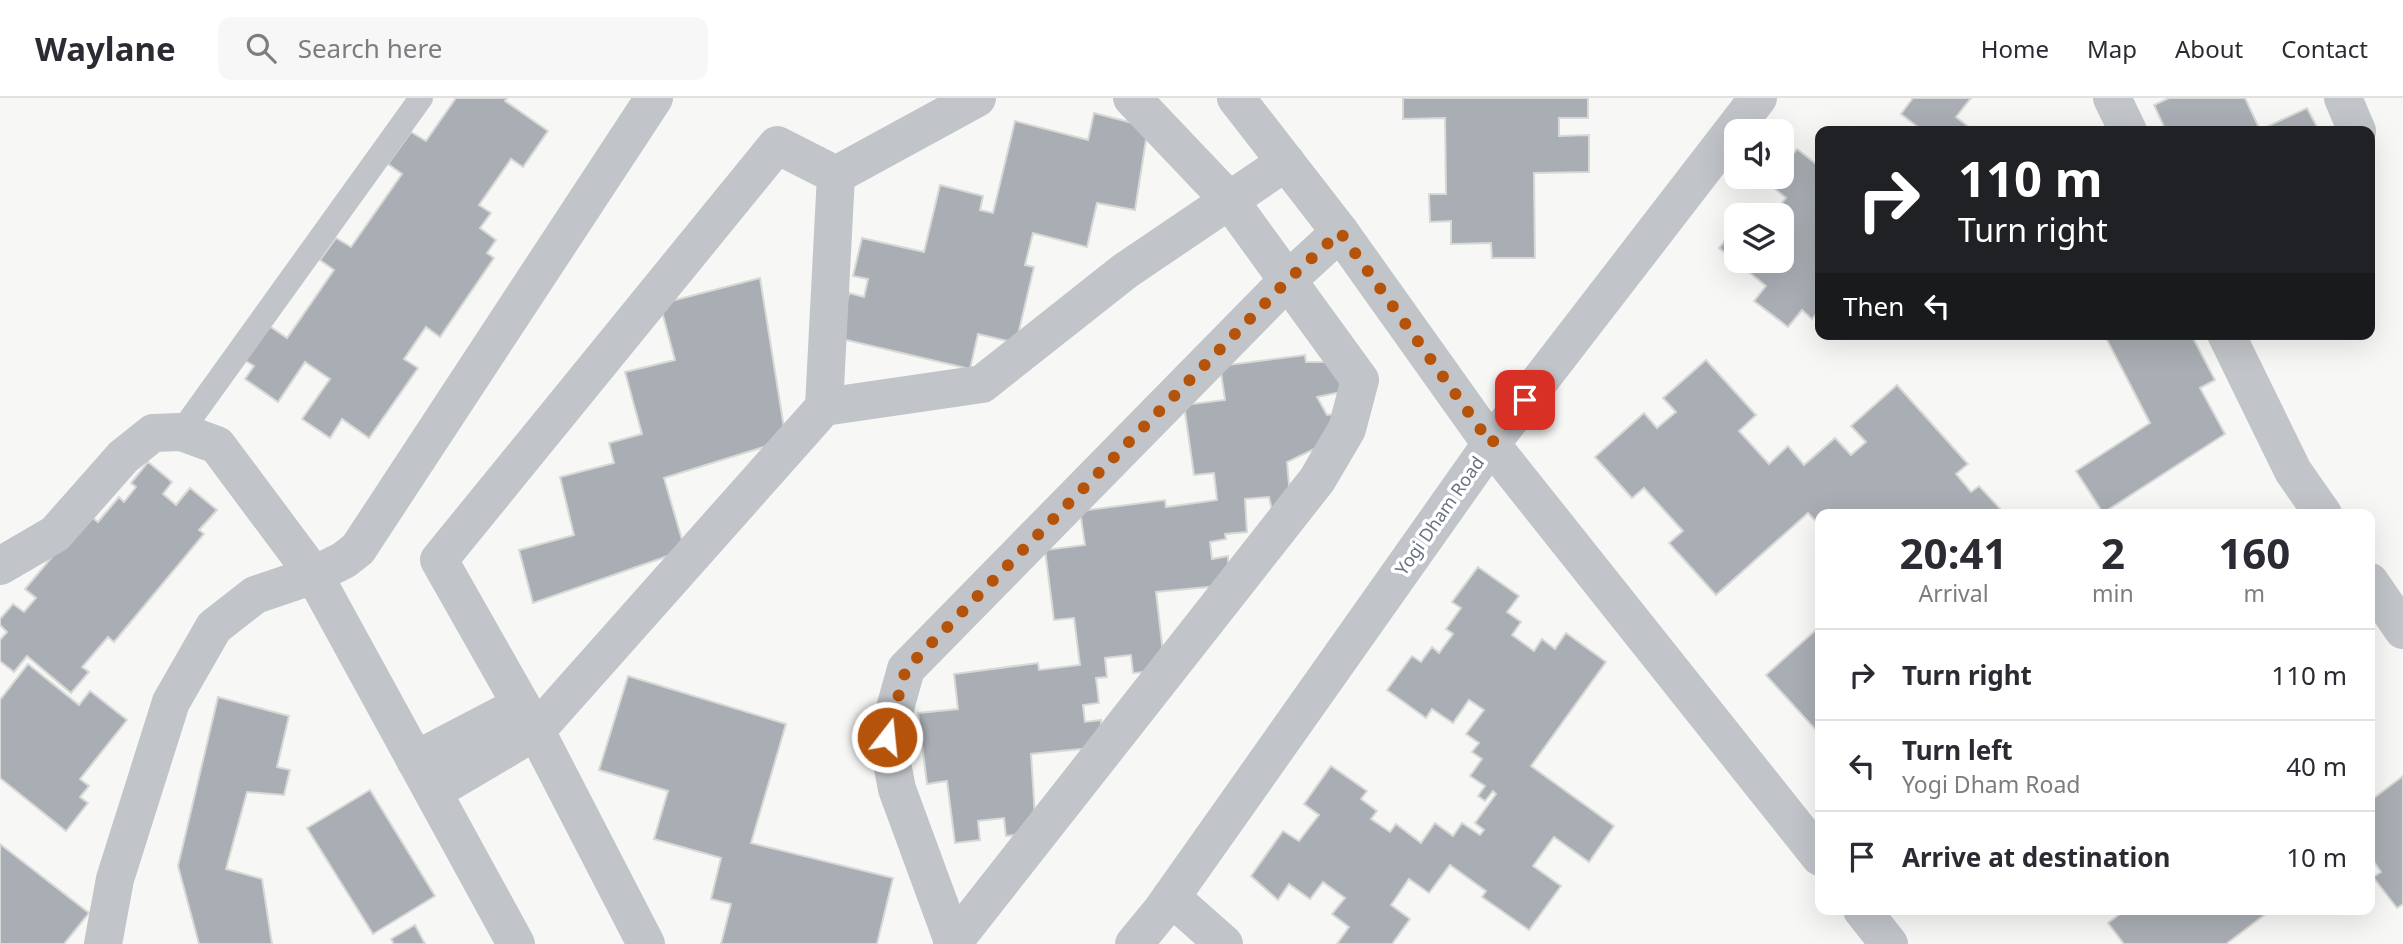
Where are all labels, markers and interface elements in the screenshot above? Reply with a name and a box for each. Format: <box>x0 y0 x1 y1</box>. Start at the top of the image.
search box <box>218 17 708 80</box>
text: Waylane <box>35 26 176 71</box>
icon: search <box>242 29 280 67</box>
text: Search here <box>298 30 442 66</box>
text: Home <box>1981 32 2049 65</box>
text: Map <box>2087 32 2137 65</box>
text: About <box>2175 32 2243 65</box>
text: Contact <box>2281 32 2368 65</box>
map controls <box>1724 119 1794 273</box>
button: sound <box>1724 119 1794 189</box>
text: 110 m <box>1958 145 2103 211</box>
icon: right <box>1843 154 1934 245</box>
button: layers <box>1724 203 1794 273</box>
text: Turn right <box>1958 208 2108 251</box>
icon: left <box>1918 287 1956 325</box>
text: Then <box>1843 288 1904 324</box>
pin <box>1495 370 1555 430</box>
icon: arrive <box>1506 381 1544 419</box>
street label: Yogi Dham Road <box>1389 451 1489 580</box>
text: 20:41 <box>1900 524 2007 581</box>
text: 2 <box>2101 524 2125 581</box>
text: 160 <box>2218 524 2290 581</box>
text: Arrival <box>1918 577 1989 609</box>
text: min <box>2092 577 2134 609</box>
text: m <box>2244 577 2265 609</box>
icon: right <box>1843 656 1881 694</box>
text: Turn right <box>1902 657 2032 693</box>
text: 110 m <box>2271 657 2347 693</box>
position arrow <box>850 700 924 774</box>
text: Turn left <box>1902 732 2013 768</box>
icon: left <box>1843 747 1881 785</box>
text: 40 m <box>2286 748 2347 784</box>
text: Yogi Dham Road <box>1902 768 2081 800</box>
icon: arrive <box>1843 838 1881 876</box>
text: Arrive at destination <box>1902 839 2171 875</box>
text: 10 m <box>2286 839 2347 875</box>

